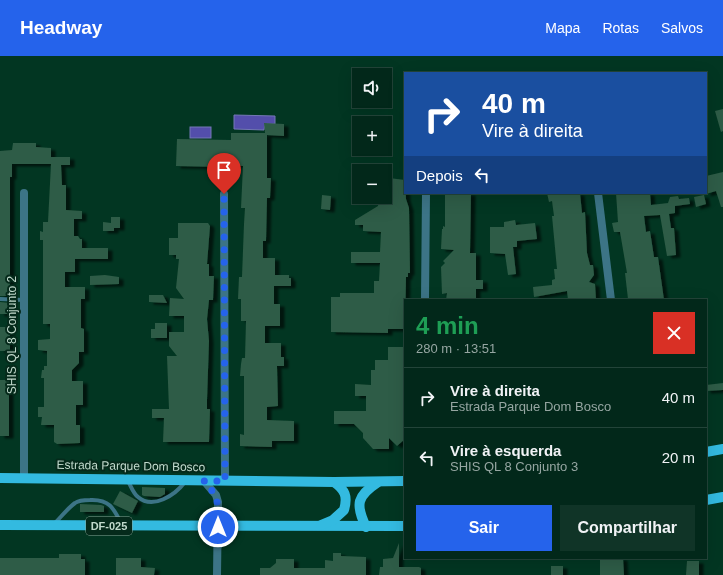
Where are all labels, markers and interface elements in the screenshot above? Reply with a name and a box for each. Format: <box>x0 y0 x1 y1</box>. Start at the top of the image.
text: Headway <box>20 17 102 38</box>
text: Mapa <box>545 20 580 36</box>
text: Rotas <box>602 20 639 36</box>
text: Salvos <box>661 20 703 36</box>
map controls <box>352 68 392 204</box>
button: sound <box>352 68 392 108</box>
icon: right <box>416 88 468 140</box>
text: 40 m <box>482 88 546 119</box>
button: + <box>352 116 392 156</box>
text: Vire à direita <box>482 121 583 141</box>
pin <box>207 153 241 194</box>
icon: arrive <box>213 159 235 181</box>
button: − <box>352 164 392 204</box>
icon: left <box>471 164 493 186</box>
text: Depois <box>416 167 463 184</box>
street label: SHIS QL 8 Conjunto 2 <box>5 276 19 394</box>
text: 4 min <box>416 312 479 339</box>
button: close <box>653 312 695 354</box>
text: 280 m · 13:51 <box>416 341 496 356</box>
text: Vire à direita <box>450 382 540 399</box>
icon: right <box>416 387 438 409</box>
text: 40 m <box>662 389 695 406</box>
text: Estrada Parque Dom Bosco <box>450 399 611 414</box>
text: Vire à esquerda <box>450 442 561 459</box>
icon: left <box>416 447 438 469</box>
text: 20 m <box>662 449 695 466</box>
street label: Estrada Parque Dom Bosco <box>57 458 206 474</box>
text: SHIS QL 8 Conjunto 3 <box>450 459 578 474</box>
button: Sair <box>416 505 552 551</box>
button: Compartilhar <box>560 505 695 551</box>
position arrow <box>197 506 239 548</box>
road number: DF-025 <box>86 517 132 535</box>

